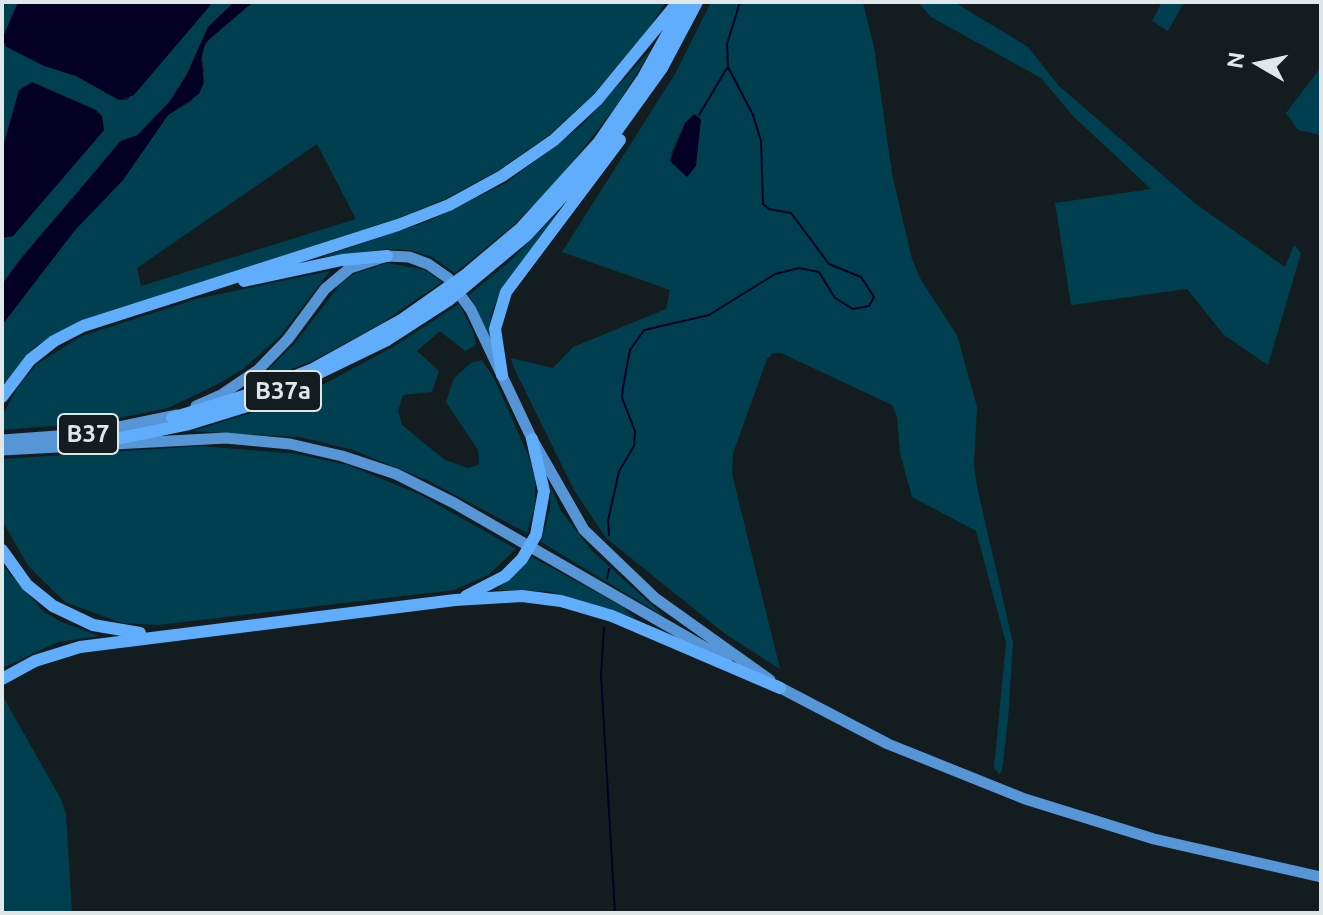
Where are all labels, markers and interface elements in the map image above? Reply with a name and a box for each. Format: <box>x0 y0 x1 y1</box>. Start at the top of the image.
north arrow <box>1219 24 1299 104</box>
text: N <box>1221 50 1248 70</box>
road number: B37a <box>245 371 321 411</box>
road number: B37 <box>58 414 118 454</box>

